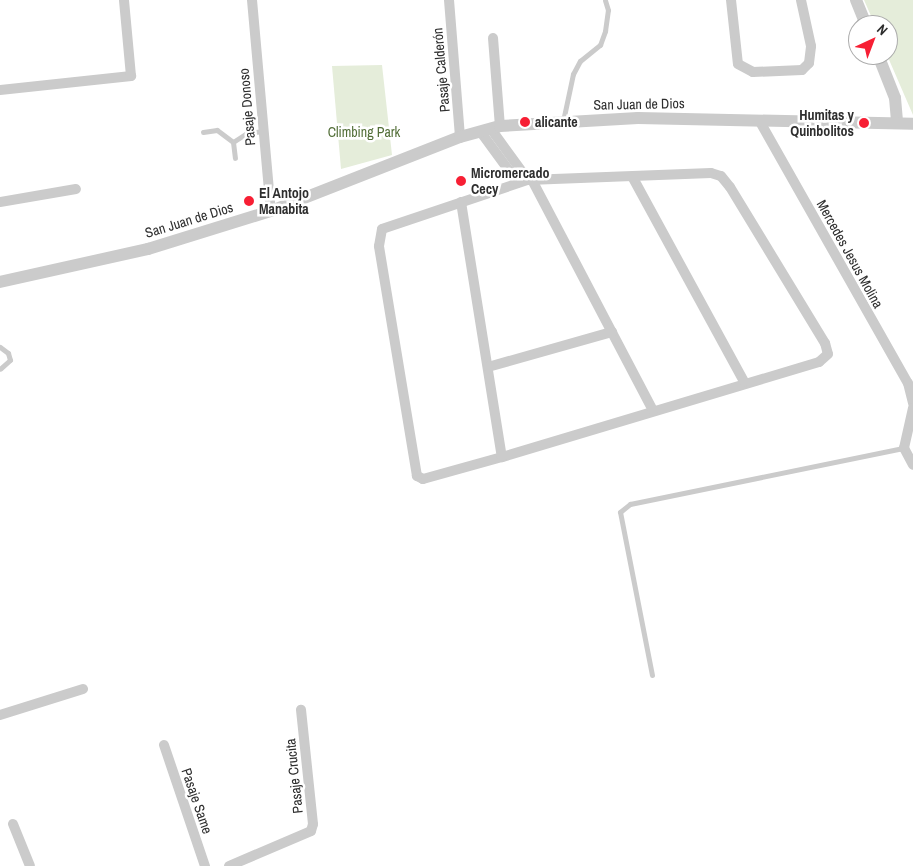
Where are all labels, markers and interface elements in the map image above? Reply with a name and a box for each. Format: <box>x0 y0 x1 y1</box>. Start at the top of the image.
north arrow <box>848 15 898 65</box>
text: N <box>873 20 892 39</box>
street label: Pasaje Calderón <box>429 27 453 113</box>
street label: Pasaje Donoso <box>235 67 259 147</box>
street label: San Juan de Dios <box>593 95 685 113</box>
place label: Humitas y Quinbolitos <box>790 107 854 140</box>
place label: alicante <box>535 114 578 130</box>
marker: alicante <box>519 116 531 128</box>
marker: Humitas y Quinbolitos <box>858 117 870 129</box>
park label: Climbing Park <box>328 124 400 140</box>
place label: Micromercado Cecy <box>471 165 549 198</box>
marker: Micromercado Cecy <box>455 175 467 187</box>
place label: El Antojo Manabita <box>259 185 309 218</box>
marker: El Antojo Manabita <box>243 195 255 207</box>
street label: Mercedes Jesus Molina <box>813 197 887 311</box>
street label: San Juan de Dios <box>143 199 235 241</box>
street label: Pasaje Crucita <box>282 738 306 814</box>
street label: Pasaje Same <box>178 766 216 836</box>

